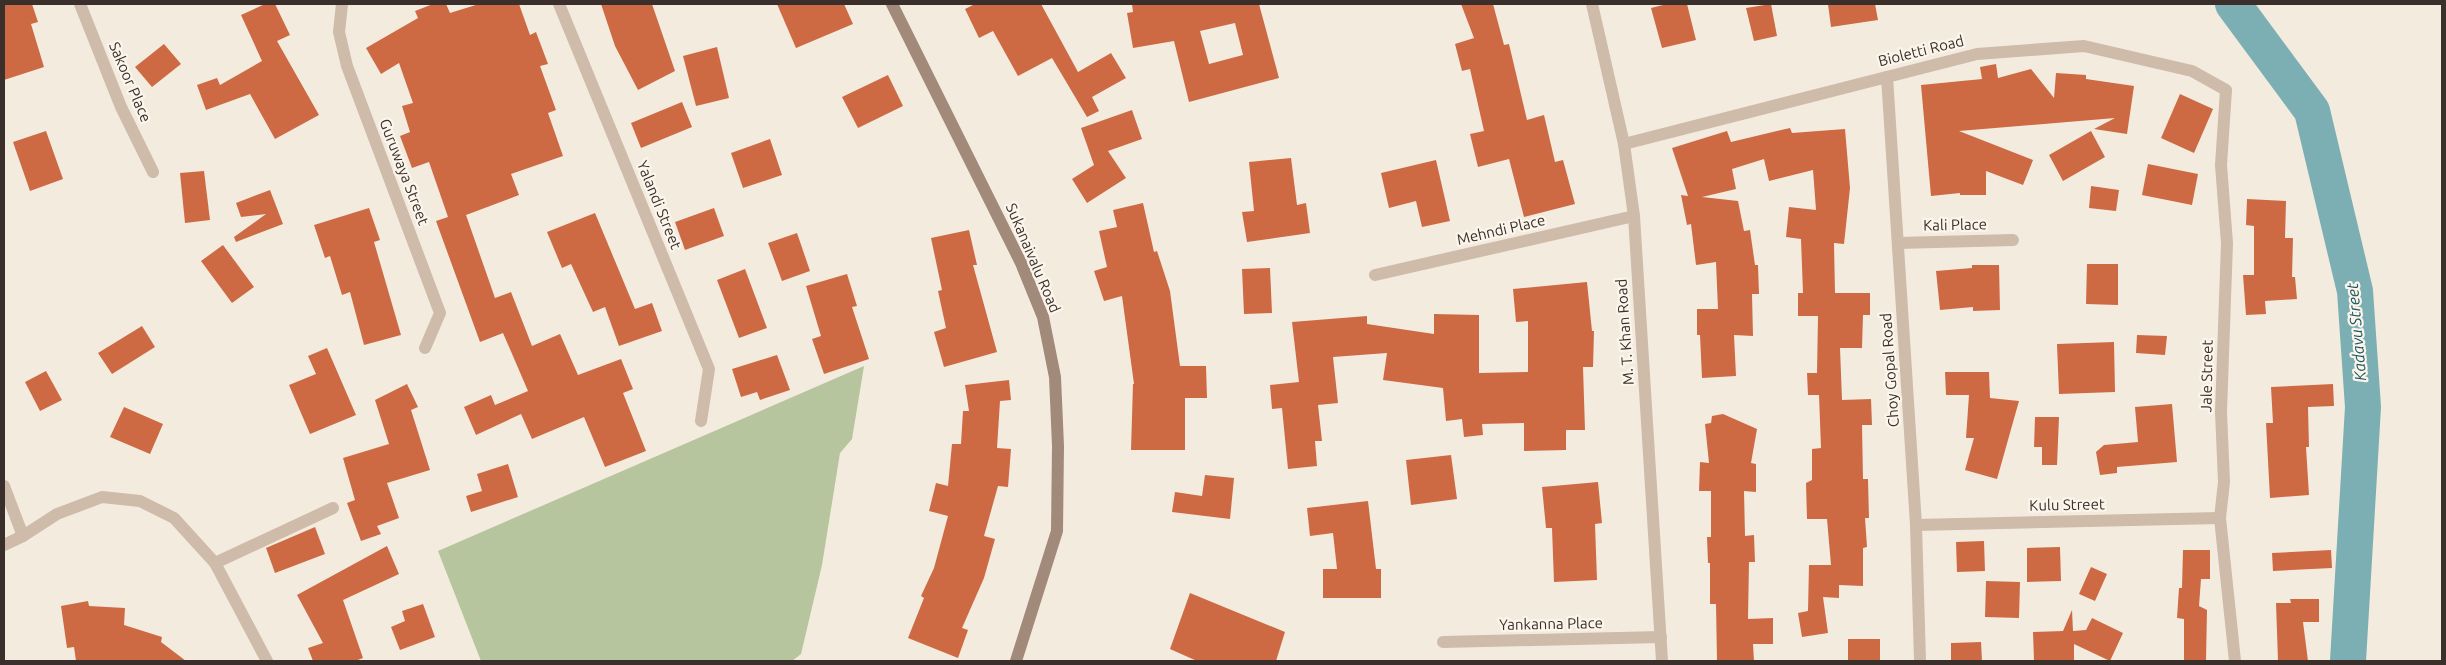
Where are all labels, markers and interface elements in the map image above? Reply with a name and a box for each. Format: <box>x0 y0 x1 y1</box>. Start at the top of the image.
street label: Bioletti Road <box>1876 32 1965 69</box>
street label: Sakoor Place <box>106 39 155 124</box>
street label: Guruwaya Street <box>376 116 433 227</box>
street label: Yalandi Street <box>634 158 685 252</box>
street label: Sukanaivalu Road <box>1003 201 1064 315</box>
street label: Mehndi Place <box>1455 211 1547 248</box>
street label: Kali Place <box>1923 215 1987 234</box>
street label: M. T. Khan Road <box>1612 278 1637 386</box>
water label: Kadavu Street <box>2343 282 2369 382</box>
street label: Choy Gopal Road <box>1877 312 1902 428</box>
street label: Jale Street <box>2197 339 2216 412</box>
street label: Kulu Street <box>2029 495 2105 514</box>
street label: Yankanna Place <box>1499 614 1603 633</box>

